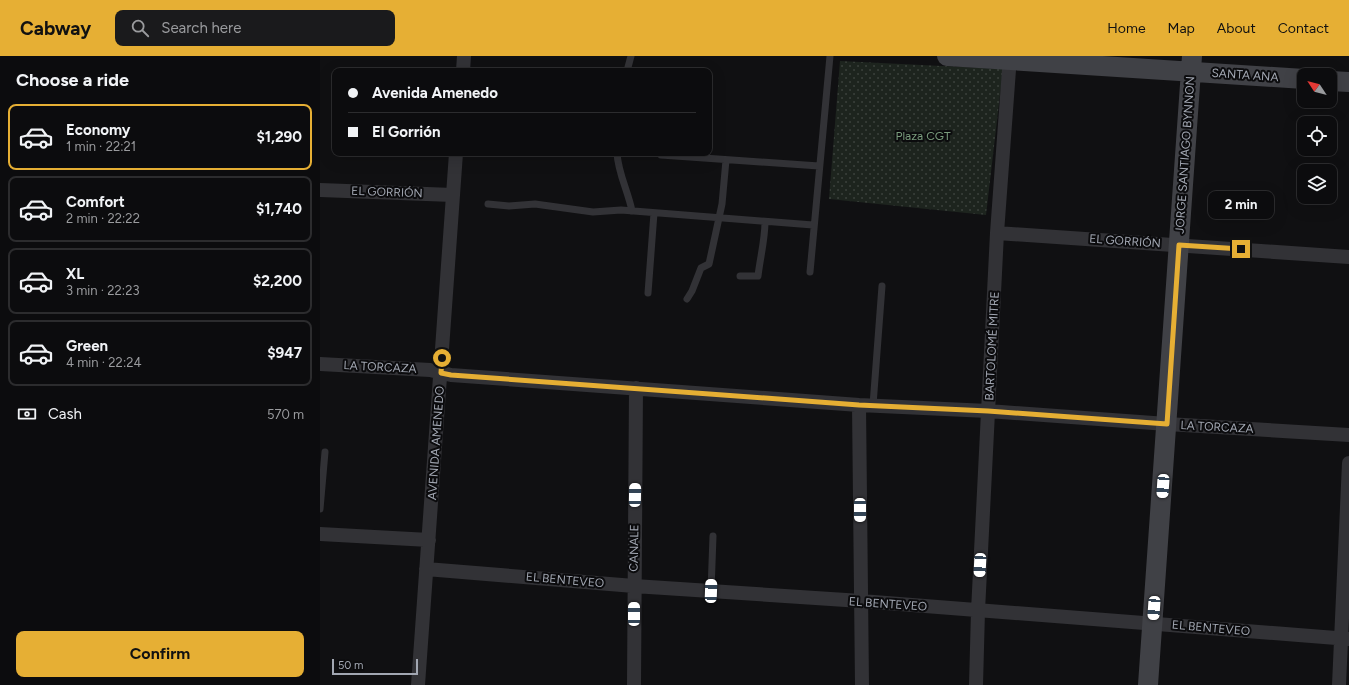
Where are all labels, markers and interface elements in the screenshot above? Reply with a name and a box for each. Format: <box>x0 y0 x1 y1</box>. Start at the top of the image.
search box <box>115 10 395 46</box>
text: Cabway <box>20 17 91 40</box>
icon: search <box>129 17 151 39</box>
text: Search here <box>161 19 241 37</box>
text: Home <box>1107 20 1146 37</box>
text: Map <box>1168 20 1195 37</box>
text: About <box>1217 20 1256 37</box>
text: Contact <box>1278 20 1329 37</box>
street label: SANTA ANA <box>1211 66 1279 84</box>
north arrow <box>1297 68 1337 108</box>
map controls <box>1297 68 1337 204</box>
text: Choose a ride <box>16 69 129 91</box>
street label: JORGE SANTIAGO BYNNON <box>1173 76 1197 234</box>
text: Avenida Amenedo <box>372 84 498 102</box>
button: locate <box>1297 116 1337 156</box>
icon: car <box>18 119 54 155</box>
text: Economy <box>66 121 131 139</box>
text: El Gorrión <box>372 123 441 141</box>
text: $1,290 <box>256 128 302 146</box>
park label: Plaza CGT <box>895 129 951 143</box>
text: 1 min · 22:21 <box>66 139 136 154</box>
button: layers <box>1297 164 1337 204</box>
street label: EL GORRIÓN <box>351 184 423 200</box>
icon: car <box>18 191 54 227</box>
callout: 2 min <box>1208 191 1274 219</box>
text: Comfort <box>66 193 125 211</box>
text: 2 min <box>1225 197 1257 212</box>
text: $1,740 <box>256 200 302 218</box>
text: 2 min · 22:22 <box>66 211 140 226</box>
street label: EL GORRIÓN <box>1089 232 1161 250</box>
route end <box>1232 240 1250 258</box>
icon: car <box>18 263 54 299</box>
text: XL <box>66 265 84 283</box>
text: $2,200 <box>253 272 302 290</box>
text: 3 min · 22:23 <box>66 283 140 298</box>
street label: BARTOLOMÉ MITRE <box>982 291 1002 401</box>
icon: car <box>18 335 54 371</box>
text: Green <box>66 337 108 355</box>
text: $947 <box>267 344 302 362</box>
route start <box>433 349 451 367</box>
text: 4 min · 22:24 <box>66 355 142 370</box>
street label: LA TORCAZA <box>343 358 417 376</box>
street label: AVENIDA AMENEDO <box>425 386 447 500</box>
icon: cash <box>16 403 38 425</box>
text: Cash <box>48 405 82 423</box>
text: 570 m <box>267 407 304 422</box>
street label: LA TORCAZA <box>1180 418 1254 436</box>
car <box>1156 474 1170 498</box>
car <box>629 483 641 507</box>
car <box>854 498 866 522</box>
street label: CANALE <box>627 524 641 572</box>
car <box>973 553 987 577</box>
street label: EL BENTEVEO <box>525 570 605 590</box>
car <box>705 579 717 603</box>
street label: EL BENTEVEO <box>848 594 928 614</box>
car <box>1147 596 1161 620</box>
car <box>628 602 640 626</box>
street label: EL BENTEVEO <box>1171 618 1251 638</box>
button: Confirm <box>16 631 304 677</box>
scale bar <box>332 657 418 676</box>
text: 50 m <box>338 659 363 672</box>

